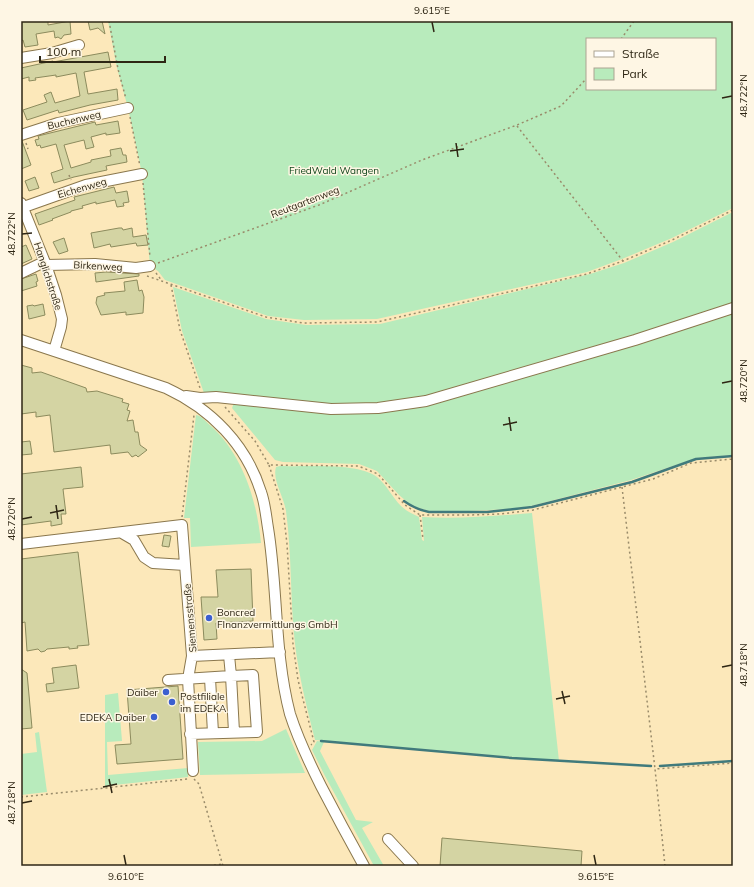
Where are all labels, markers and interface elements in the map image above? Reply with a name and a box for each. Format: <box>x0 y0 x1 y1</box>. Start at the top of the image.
text: 9.615°E <box>414 4 450 17</box>
scale bar <box>40 38 165 64</box>
legend <box>586 38 716 90</box>
text: 100 m <box>46 44 81 59</box>
text: Straße <box>622 46 659 61</box>
text: Park <box>622 66 648 81</box>
text: 48.722°N <box>737 74 750 118</box>
street label: Buchenweg <box>46 108 102 132</box>
park label: FriedWald Wangen <box>289 164 379 177</box>
street label: Eichenweg <box>56 175 108 201</box>
street label: Reutgartenweg <box>269 183 341 221</box>
text: 48.722°N <box>5 212 18 256</box>
street label: Hanglichstraße <box>31 240 65 312</box>
street label: Birkenweg <box>73 258 123 274</box>
text: 48.720°N <box>737 359 750 403</box>
text: 48.720°N <box>5 497 18 541</box>
street label: Siemensstraße <box>181 583 199 653</box>
place label: Boncred FInanzvermittlungs GmbH <box>217 606 338 631</box>
marker: Boncred FInanzvermittlungs GmbH <box>204 613 214 623</box>
text: 48.718°N <box>737 643 750 687</box>
place label: Daiber <box>127 686 158 699</box>
marker: Daiber <box>161 687 171 697</box>
place label: Postfiliale im EDEKA <box>180 690 227 715</box>
marker: Postfiliale im EDEKA <box>167 697 177 707</box>
place label: EDEKA Daiber <box>80 711 146 724</box>
marker: EDEKA Daiber <box>149 712 159 722</box>
text: 48.718°N <box>5 781 18 825</box>
text: 9.610°E <box>108 870 144 883</box>
text: 9.615°E <box>578 870 614 883</box>

